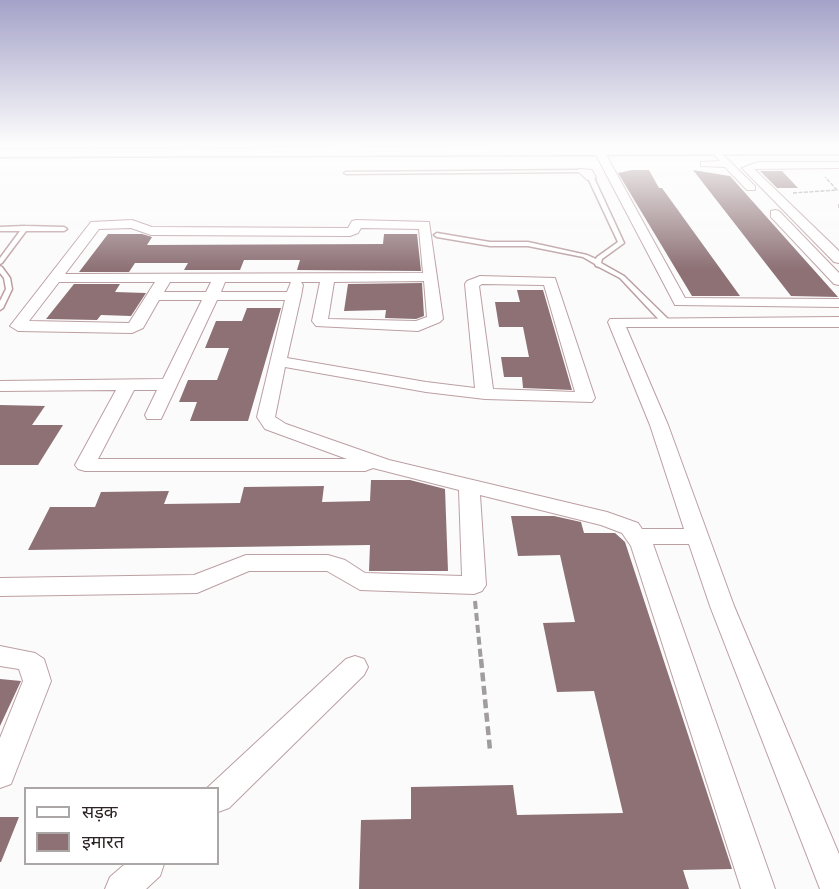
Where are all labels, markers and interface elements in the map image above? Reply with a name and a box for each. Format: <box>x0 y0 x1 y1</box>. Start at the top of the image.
legend <box>24 787 219 865</box>
text: सड़क <box>82 799 118 823</box>
text: इमारत <box>82 829 124 853</box>

